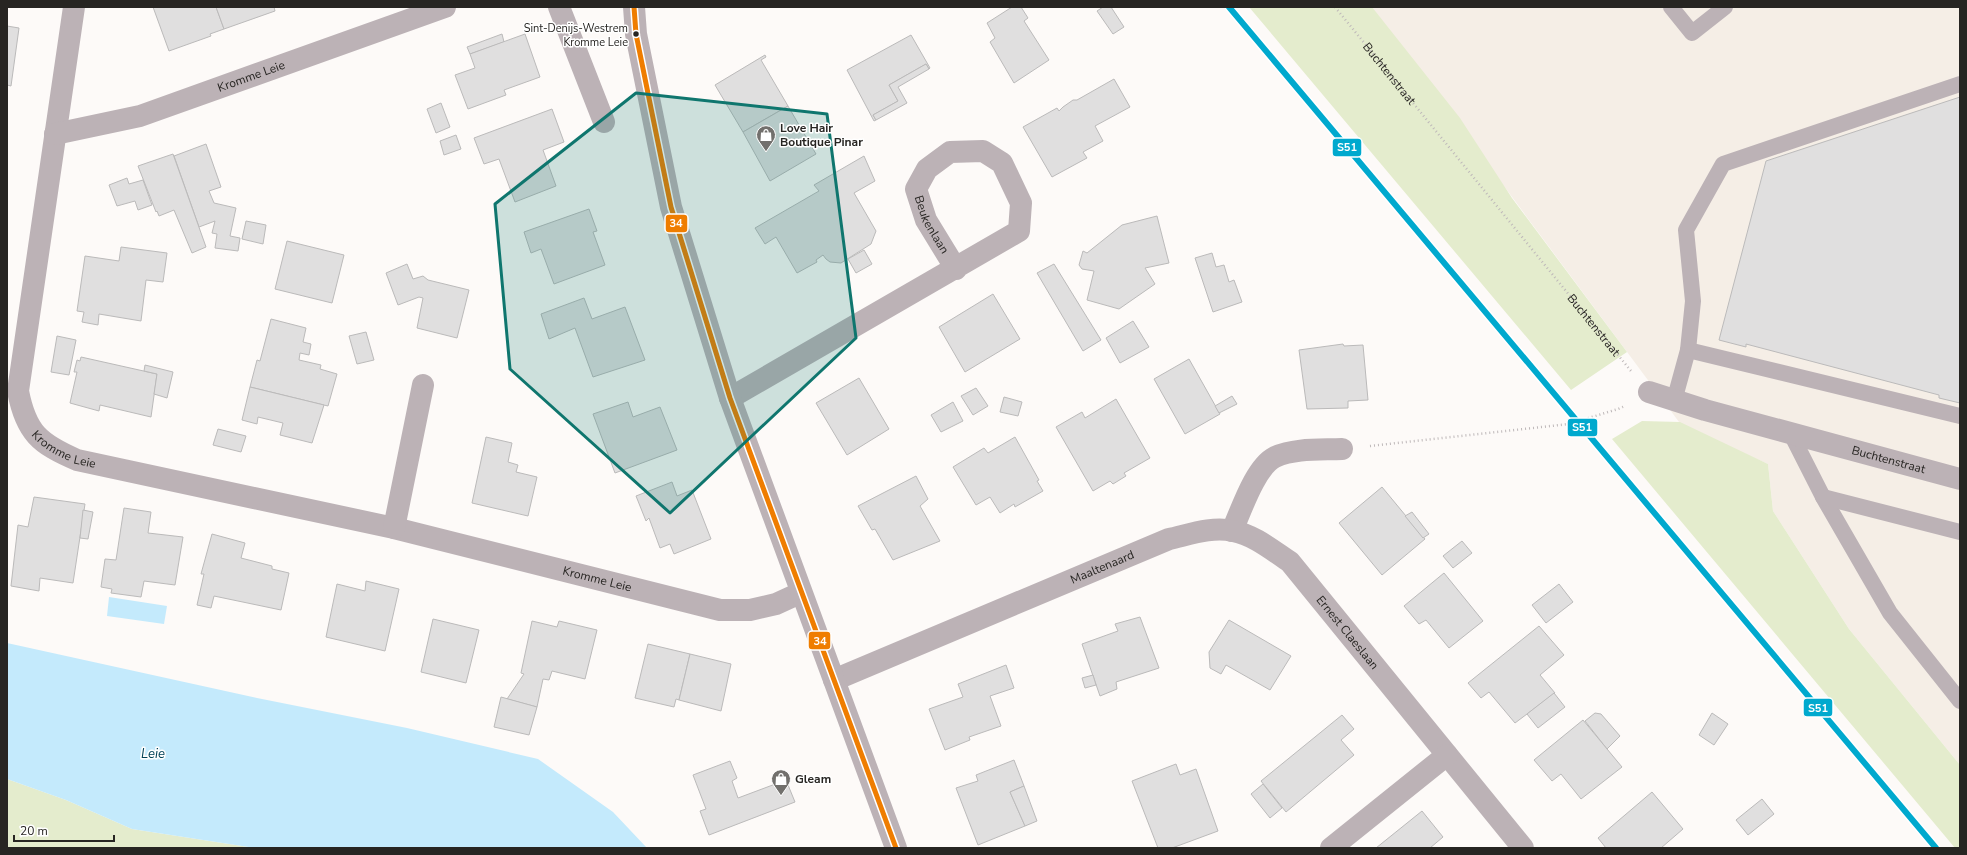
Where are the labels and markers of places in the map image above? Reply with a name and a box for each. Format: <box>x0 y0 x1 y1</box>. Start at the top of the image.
place label: Sint-Denijs-Westrem Kromme Leie <box>524 21 628 50</box>
marker: Sint-Denijs-Westrem Kromme Leie <box>631 29 641 39</box>
place label: Love Hair Boutique Pinar <box>780 120 863 150</box>
shop icon: Love Hair Boutique Pinar <box>755 124 777 152</box>
shop icon: Gleam <box>770 768 792 796</box>
place label: Gleam <box>795 771 831 787</box>

